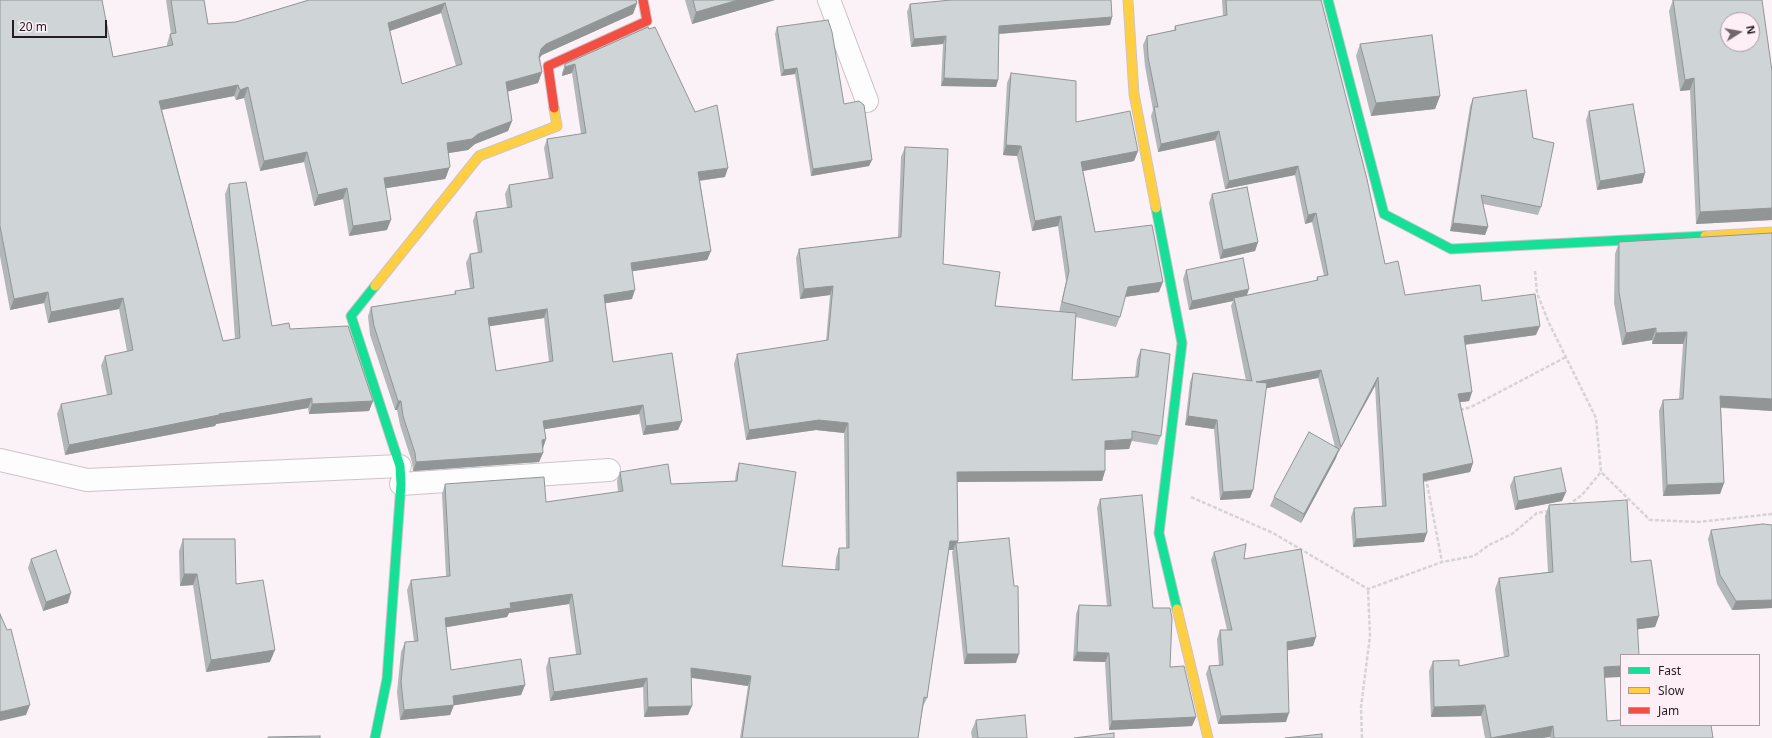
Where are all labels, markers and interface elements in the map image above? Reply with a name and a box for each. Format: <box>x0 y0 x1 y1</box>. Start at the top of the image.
scale bar <box>14 12 109 38</box>
north arrow <box>1720 12 1760 52</box>
text: 20 m <box>19 18 47 35</box>
text: N <box>1743 24 1760 36</box>
legend <box>1620 654 1760 726</box>
text: Fast <box>1658 662 1681 679</box>
text: Slow <box>1658 682 1684 699</box>
text: Jam <box>1658 702 1679 719</box>

